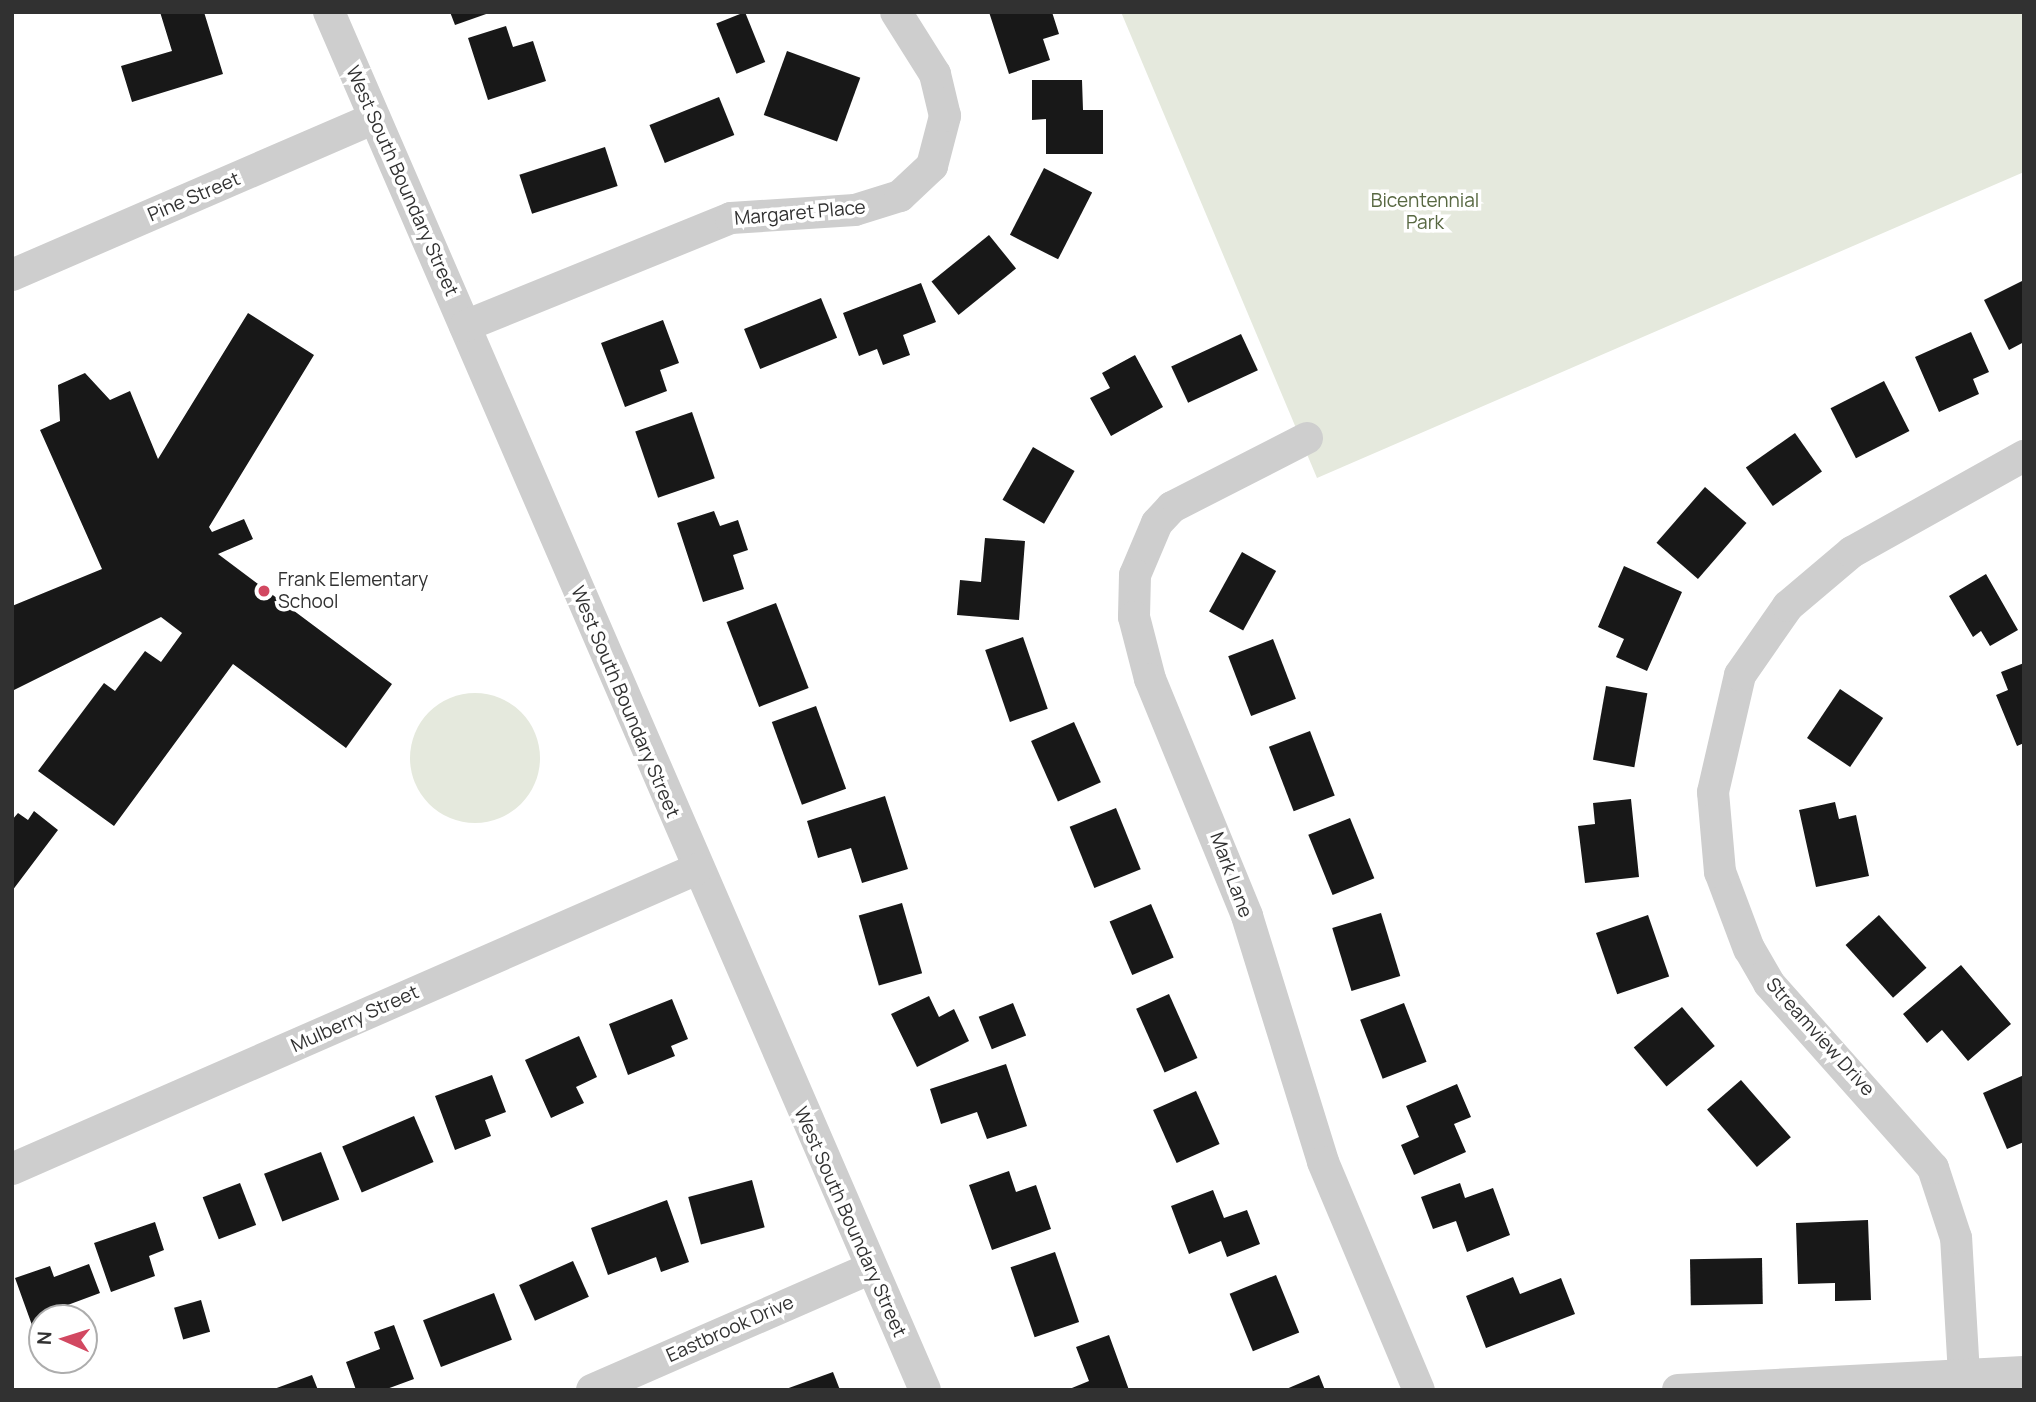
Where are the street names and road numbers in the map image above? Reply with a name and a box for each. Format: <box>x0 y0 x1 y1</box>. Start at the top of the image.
street label: West South Boundary Street <box>341 62 463 300</box>
street label: Pine Street <box>145 167 243 227</box>
street label: Margaret Place <box>733 196 867 230</box>
street label: West South Boundary Street <box>566 583 684 821</box>
street label: Mark Lane <box>1205 829 1257 921</box>
street label: Streamview Drive <box>1761 973 1879 1101</box>
street label: Mulberry Street <box>288 981 422 1057</box>
street label: West South Boundary Street <box>789 1103 911 1341</box>
street label: Eastbrook Drive <box>663 1291 797 1367</box>

